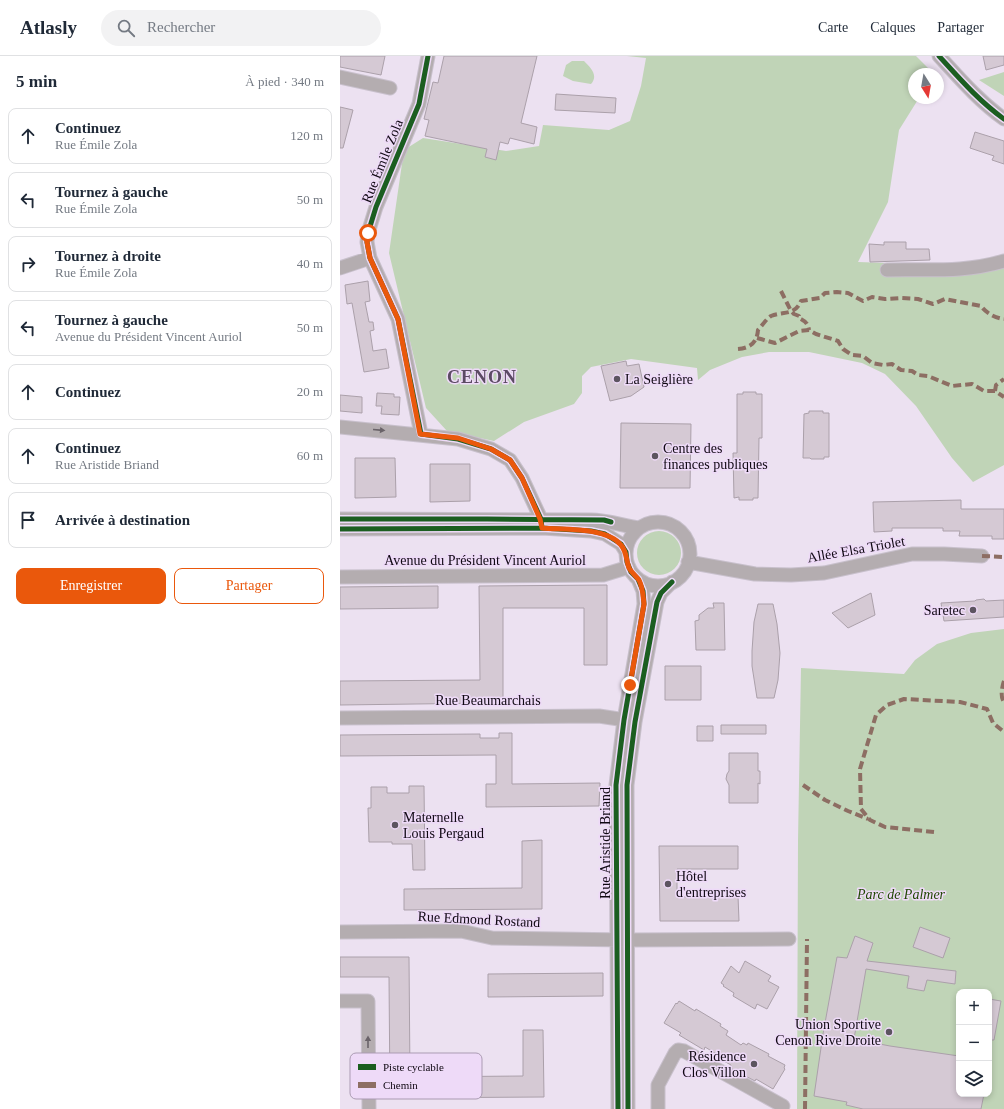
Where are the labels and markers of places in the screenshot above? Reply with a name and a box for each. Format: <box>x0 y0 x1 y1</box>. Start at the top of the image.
place label: La Seiglière <box>625 372 693 387</box>
marker: La Seiglière <box>612 374 622 384</box>
place label: Centre des finances publiques <box>663 441 768 472</box>
marker: Centre des finances publiques <box>650 451 660 461</box>
place label: Saretec <box>924 603 965 618</box>
marker: Saretec <box>968 605 978 615</box>
place label: Maternelle Louis Pergaud <box>403 810 484 841</box>
marker: Maternelle Louis Pergaud <box>390 820 400 830</box>
place label: Hôtel d'entreprises <box>676 869 746 900</box>
marker: Hôtel d'entreprises <box>663 879 673 889</box>
place label: Union Sportive Cenon Rive Droite <box>775 1017 881 1048</box>
marker: Union Sportive Cenon Rive Droite <box>884 1027 894 1037</box>
place label: Résidence Clos Villon <box>682 1049 746 1080</box>
marker: Résidence Clos Villon <box>749 1059 759 1069</box>

